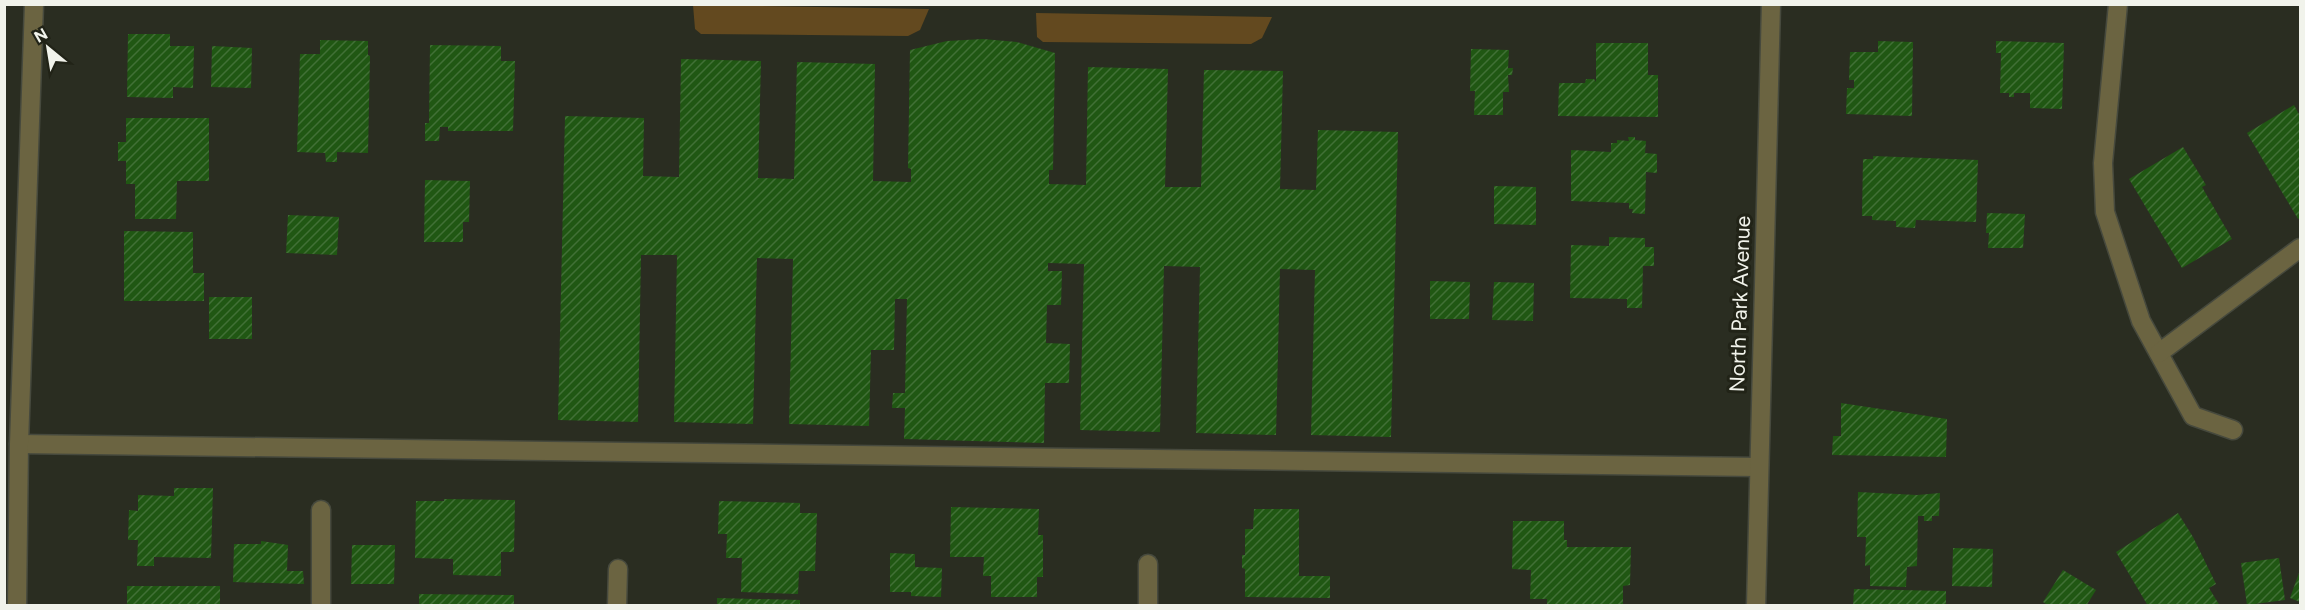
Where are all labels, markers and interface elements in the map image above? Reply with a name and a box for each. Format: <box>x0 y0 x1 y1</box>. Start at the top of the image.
north arrow <box>18 18 78 78</box>
text: N <box>31 24 51 47</box>
street label: North Park Avenue <box>1724 215 1755 393</box>

